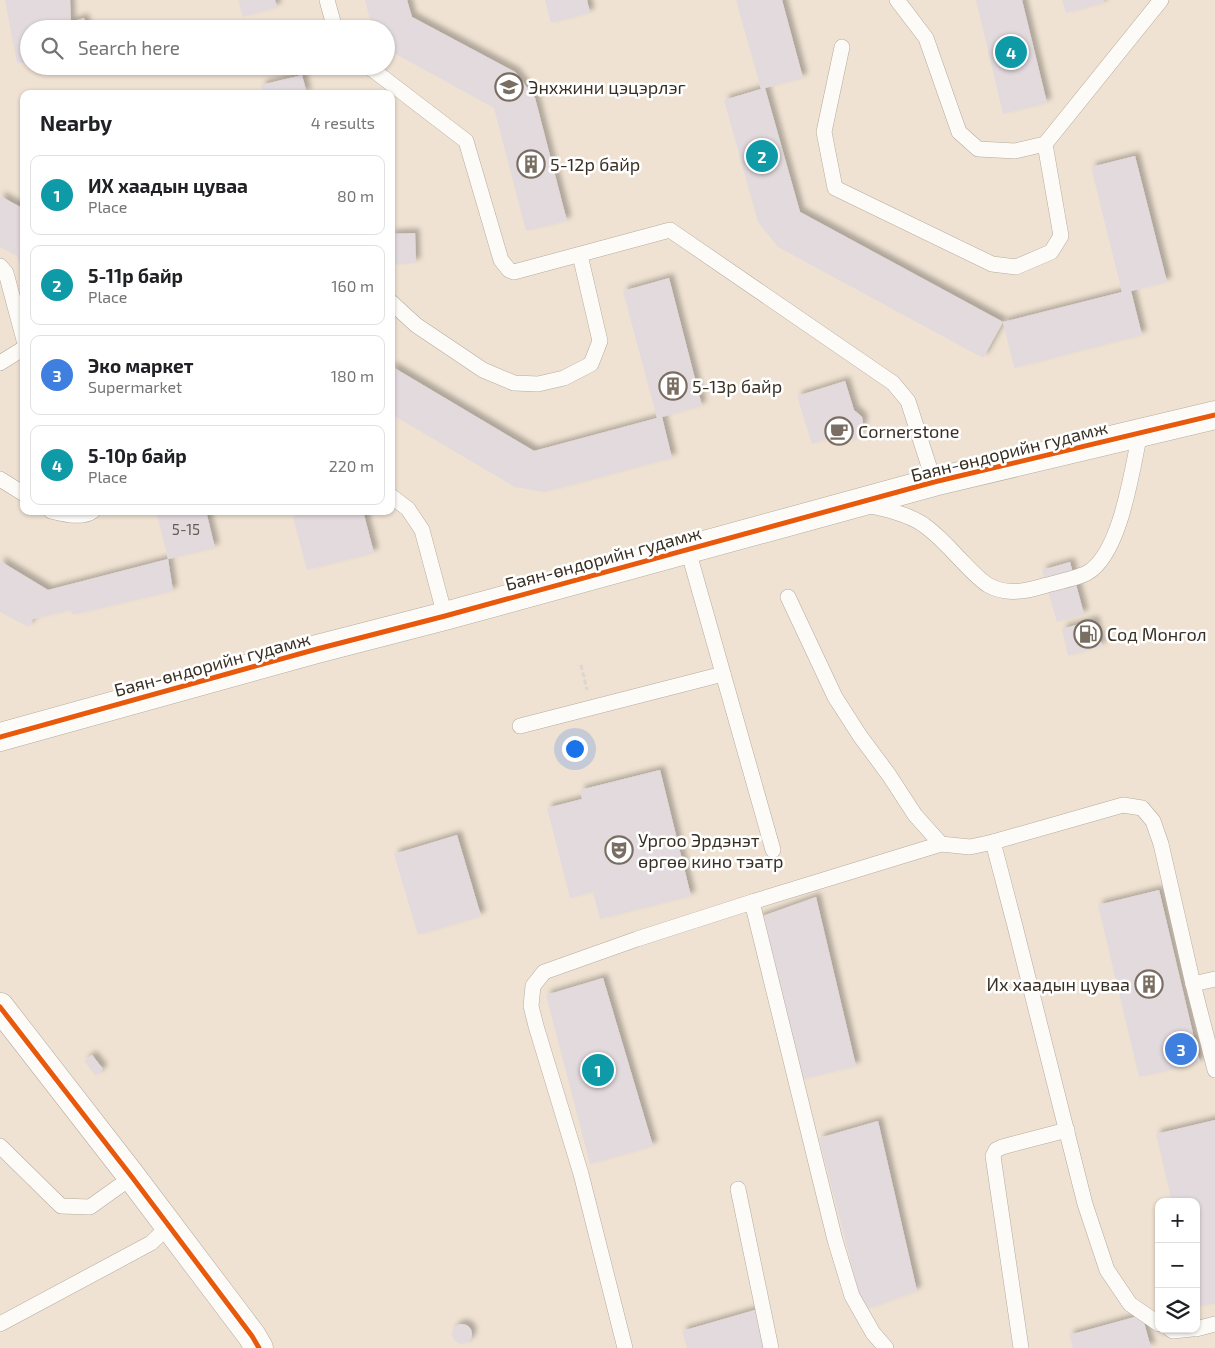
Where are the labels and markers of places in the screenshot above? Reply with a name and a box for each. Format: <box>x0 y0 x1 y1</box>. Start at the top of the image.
pin: 4 <box>995 33 1027 71</box>
school or university icon: Энхжини цэцэрлэг <box>494 72 524 102</box>
place label: Энхжини цэцэрлэг <box>528 76 686 98</box>
pin: 2 <box>746 137 778 175</box>
building icon: 5-12р байр <box>516 149 546 179</box>
place label: 5-12р байр <box>550 153 640 175</box>
building icon: 5-13р байр <box>658 371 688 401</box>
place label: 5-13р байр <box>692 375 782 397</box>
cafe icon: Cornerstone <box>824 416 854 446</box>
place label: Cornerstone <box>858 420 959 442</box>
fuel station icon: Сод Монгол <box>1073 619 1103 649</box>
place label: Сод Монгол <box>1107 623 1207 645</box>
place label: Ургоо Эрдэнэт өргөө кино тэатр <box>638 829 784 872</box>
theatre icon: Ургоо Эрдэнэт өргөө кино тэатр <box>604 835 634 865</box>
building icon: Их хаадын цуваа <box>1134 969 1164 999</box>
place label: Их хаадын цуваа <box>987 973 1130 995</box>
pin: 3 <box>1165 1030 1197 1068</box>
pin: 1 <box>582 1051 614 1089</box>

